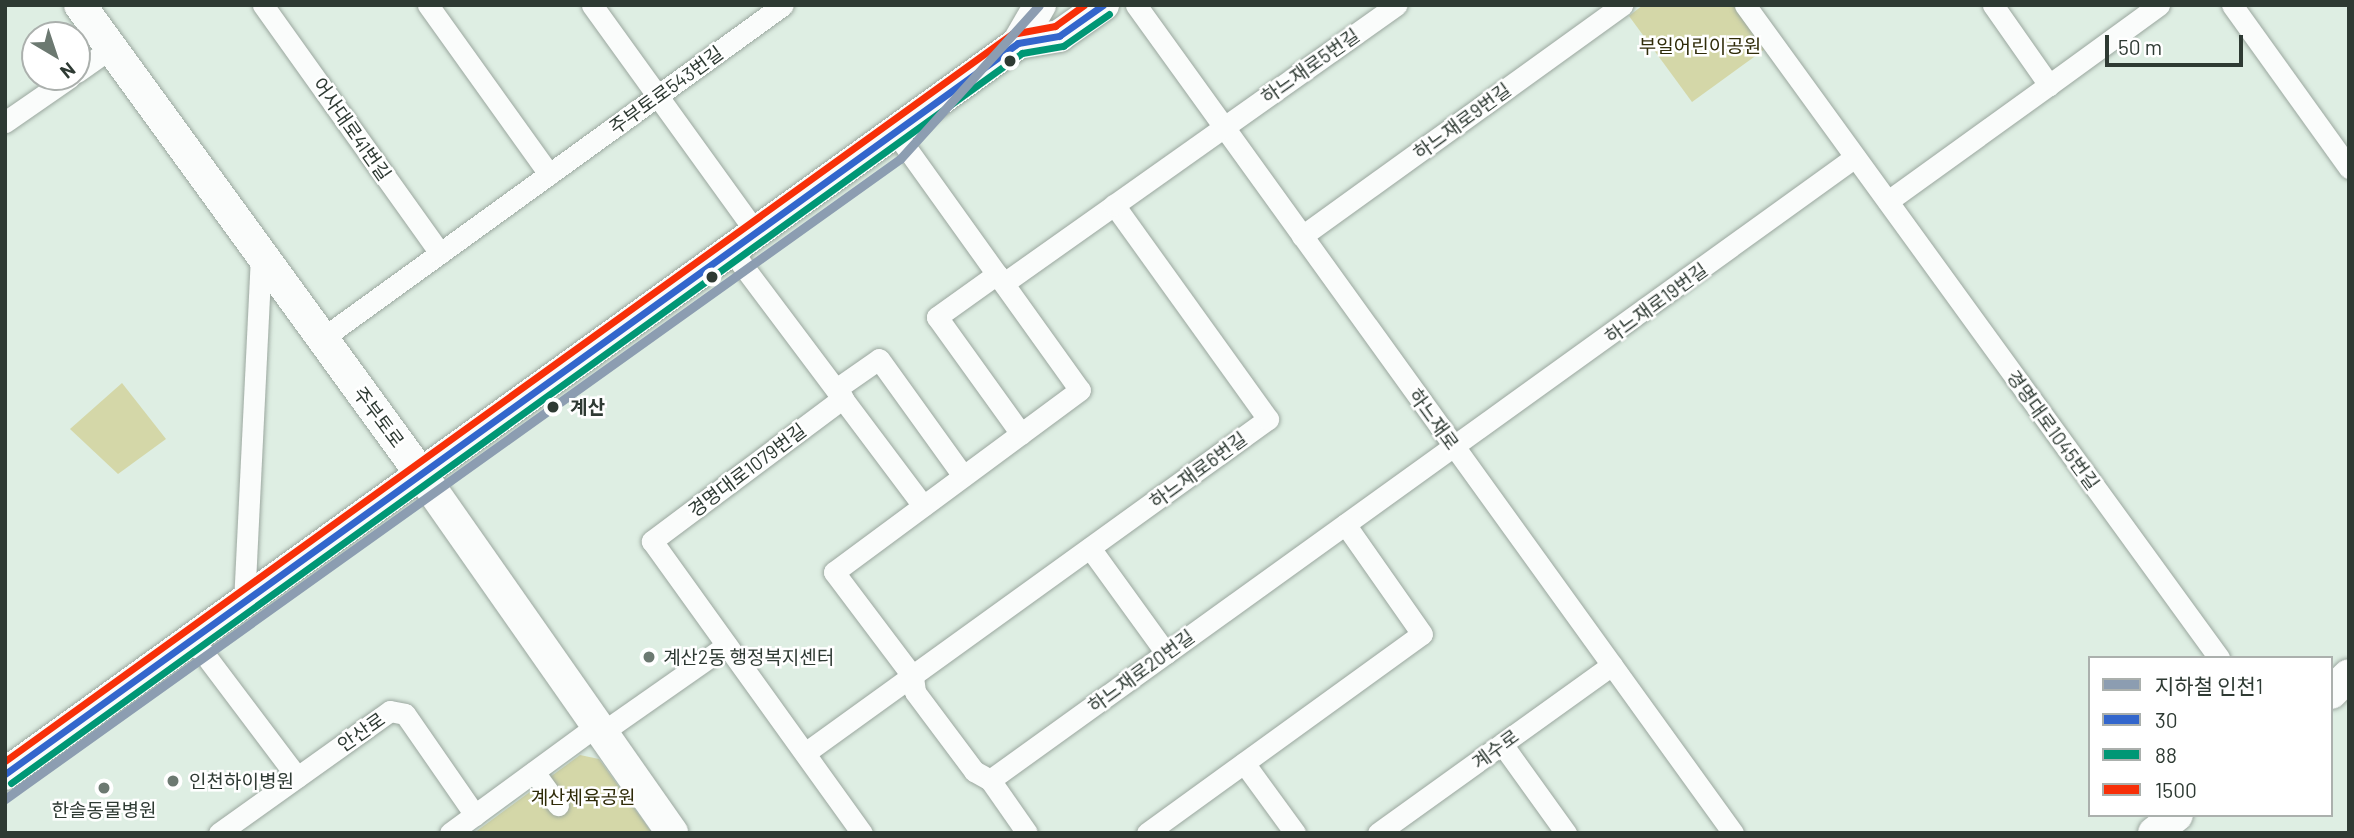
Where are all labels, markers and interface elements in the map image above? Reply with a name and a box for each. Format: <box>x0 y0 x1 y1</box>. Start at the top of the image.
north arrow <box>21 21 91 91</box>
scale bar <box>2109 21 2247 65</box>
street label: 하느재로5번길 <box>1257 24 1363 108</box>
text: 50 m <box>2118 34 2162 59</box>
park label: 부일어린이공원 <box>1639 35 1761 57</box>
street label: 주부토로543번길 <box>605 41 727 139</box>
unlabelled marker <box>1003 54 1017 68</box>
text: N <box>56 58 80 84</box>
street label: 어사대로41번길 <box>308 73 396 185</box>
street label: 하느재로9번길 <box>1409 78 1515 164</box>
street label: 하느재로19번길 <box>1600 258 1712 348</box>
unlabelled marker <box>705 270 719 284</box>
street label: 경명대로1045번길 <box>2002 366 2104 494</box>
street label: 주부토로 <box>349 382 409 452</box>
street label: 하느재로 <box>1404 384 1464 454</box>
marker: 계산 <box>542 396 564 418</box>
place label: 계산 <box>570 396 605 418</box>
street label: 경명대로1079번길 <box>684 418 810 522</box>
street label: 하느재로6번길 <box>1145 427 1251 513</box>
street label: 하느재로20번길 <box>1083 625 1199 717</box>
place label: 계산2동 행정복지센터 <box>663 646 834 668</box>
marker: 계산2동 행정복지센터 <box>641 649 657 665</box>
legend <box>2088 656 2333 817</box>
text: 지하철 인천1 <box>2155 673 2263 698</box>
text: 30 <box>2155 707 2178 732</box>
street label: 안산로 <box>333 708 389 756</box>
street label: 계수로 <box>1467 724 1523 774</box>
text: 88 <box>2155 742 2177 767</box>
place label: 인천하이병원 <box>189 770 294 792</box>
marker: 인천하이병원 <box>163 771 183 791</box>
text: 1500 <box>2155 777 2197 802</box>
marker: 한솔동물병원 <box>96 780 112 796</box>
park label: 계산체육공원 <box>531 786 635 808</box>
place label: 한솔동물병원 <box>52 799 156 821</box>

